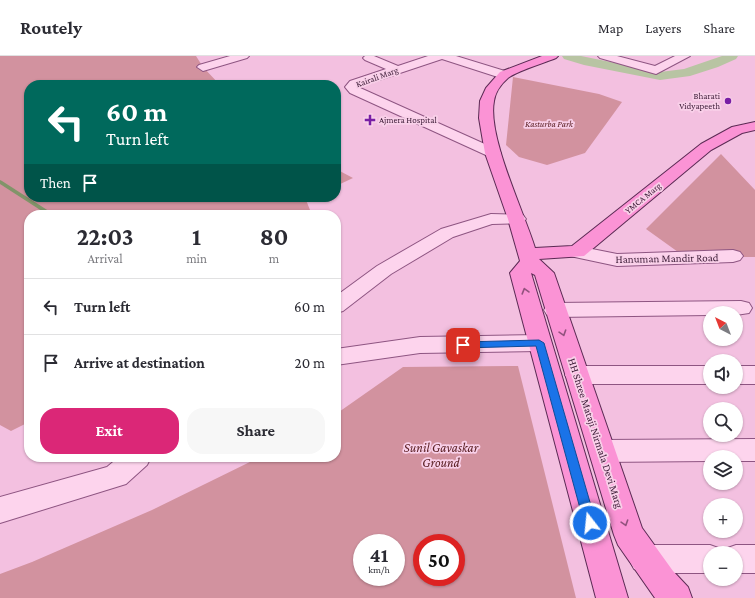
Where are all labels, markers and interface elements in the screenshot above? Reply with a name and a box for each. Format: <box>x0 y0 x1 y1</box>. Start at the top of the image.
text: Routely <box>20 17 82 38</box>
text: Map <box>598 20 623 36</box>
text: Layers <box>645 20 682 36</box>
text: Share <box>704 20 735 36</box>
street label: Kairali Marg <box>355 65 400 89</box>
place label: Bharati Vidyapeeth <box>679 91 721 111</box>
icon: left <box>40 96 92 148</box>
text: 60 m <box>106 96 167 127</box>
marker: Bharati Vidyapeeth <box>723 96 733 106</box>
marker: Ajmera Hospital <box>364 114 376 126</box>
place label: Ajmera Hospital <box>379 115 437 126</box>
park label: Kasturba Park <box>525 119 574 129</box>
text: Turn left <box>106 129 169 149</box>
icon: arrive <box>79 172 101 194</box>
text: Then <box>40 175 71 191</box>
street label: YMCA Marg <box>623 180 663 216</box>
text: 22:03 <box>77 223 133 250</box>
text: 1 <box>192 223 201 250</box>
text: 80 <box>260 223 288 250</box>
text: Arrival <box>87 251 123 266</box>
text: min <box>186 251 207 266</box>
text: m <box>269 251 279 266</box>
street label: Hanuman Mandir Road <box>615 251 719 265</box>
one-way arrow <box>521 288 530 295</box>
icon: left <box>40 296 62 318</box>
text: Turn left <box>74 299 130 315</box>
text: 60 m <box>294 299 325 315</box>
north arrow <box>703 306 743 346</box>
map controls <box>703 306 743 586</box>
pin <box>446 328 480 362</box>
one-way arrow <box>558 329 567 336</box>
icon: arrive <box>452 334 474 356</box>
icon: arrive <box>40 352 62 374</box>
button: sound <box>703 354 743 394</box>
text: Arrive at destination <box>74 355 205 371</box>
text: 20 m <box>295 355 325 371</box>
street label: HH Shree Mataji Nirmala Devi Marg <box>565 357 626 510</box>
button: search <box>703 402 743 442</box>
button: Exit <box>40 408 179 454</box>
button: Share <box>187 408 325 454</box>
park label: Sunil Gavaskar Ground <box>404 440 479 470</box>
button: layers <box>703 450 743 490</box>
button: + <box>703 498 743 538</box>
position arrow <box>569 502 611 544</box>
one-way arrow <box>621 519 629 526</box>
speed limit sign: 50 <box>413 534 465 586</box>
text: 41 <box>370 544 388 566</box>
button: − <box>703 546 743 586</box>
text: km/h <box>368 564 390 575</box>

